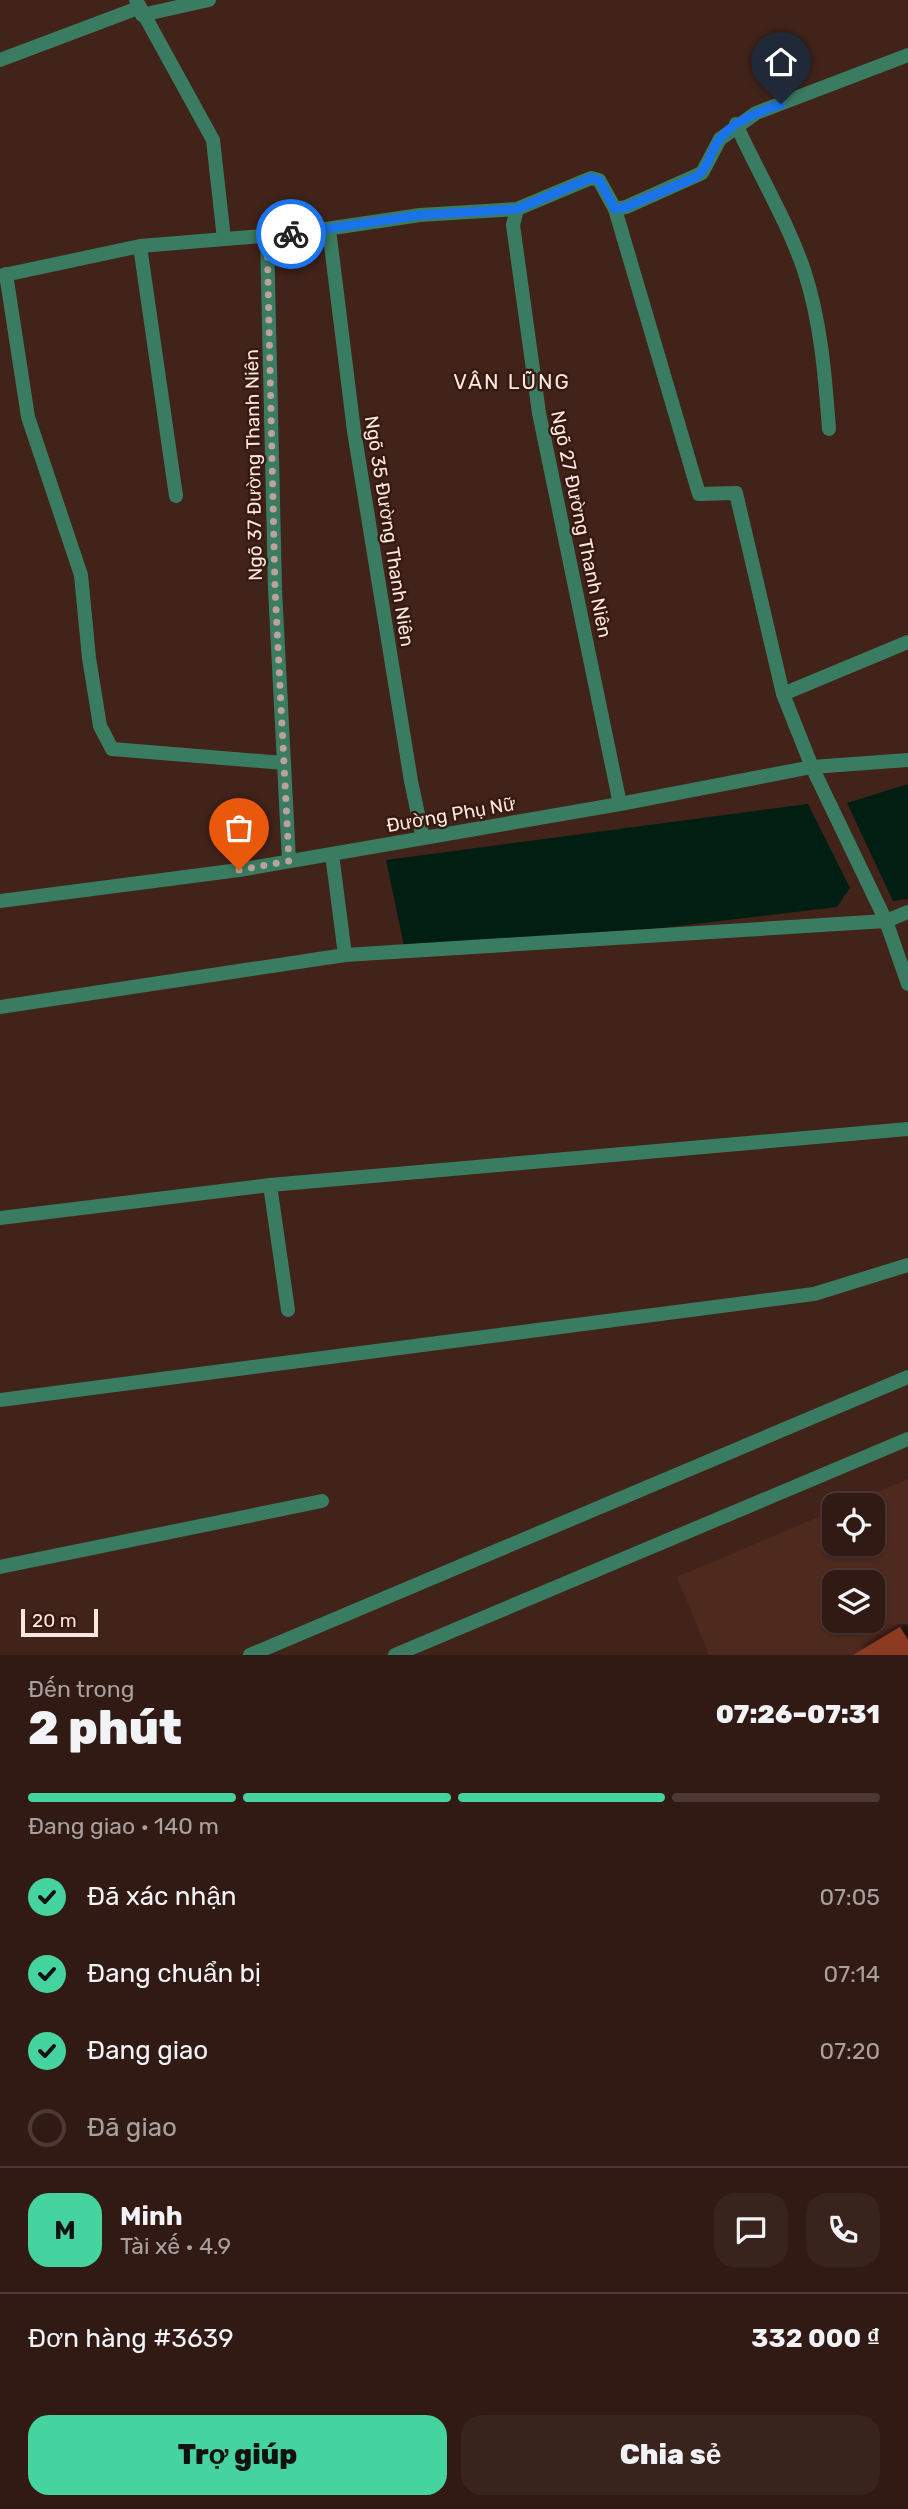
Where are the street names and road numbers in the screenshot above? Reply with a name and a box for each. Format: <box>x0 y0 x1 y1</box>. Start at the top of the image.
street label: Ngõ 37 Đường Thanh Niên <box>240 349 267 581</box>
street label: Ngõ 27 Đường Thanh Niên <box>546 408 617 640</box>
street label: Ngõ 35 Đường Thanh Niên <box>360 414 419 648</box>
street label: Đường Phụ Nữ <box>385 792 518 837</box>

